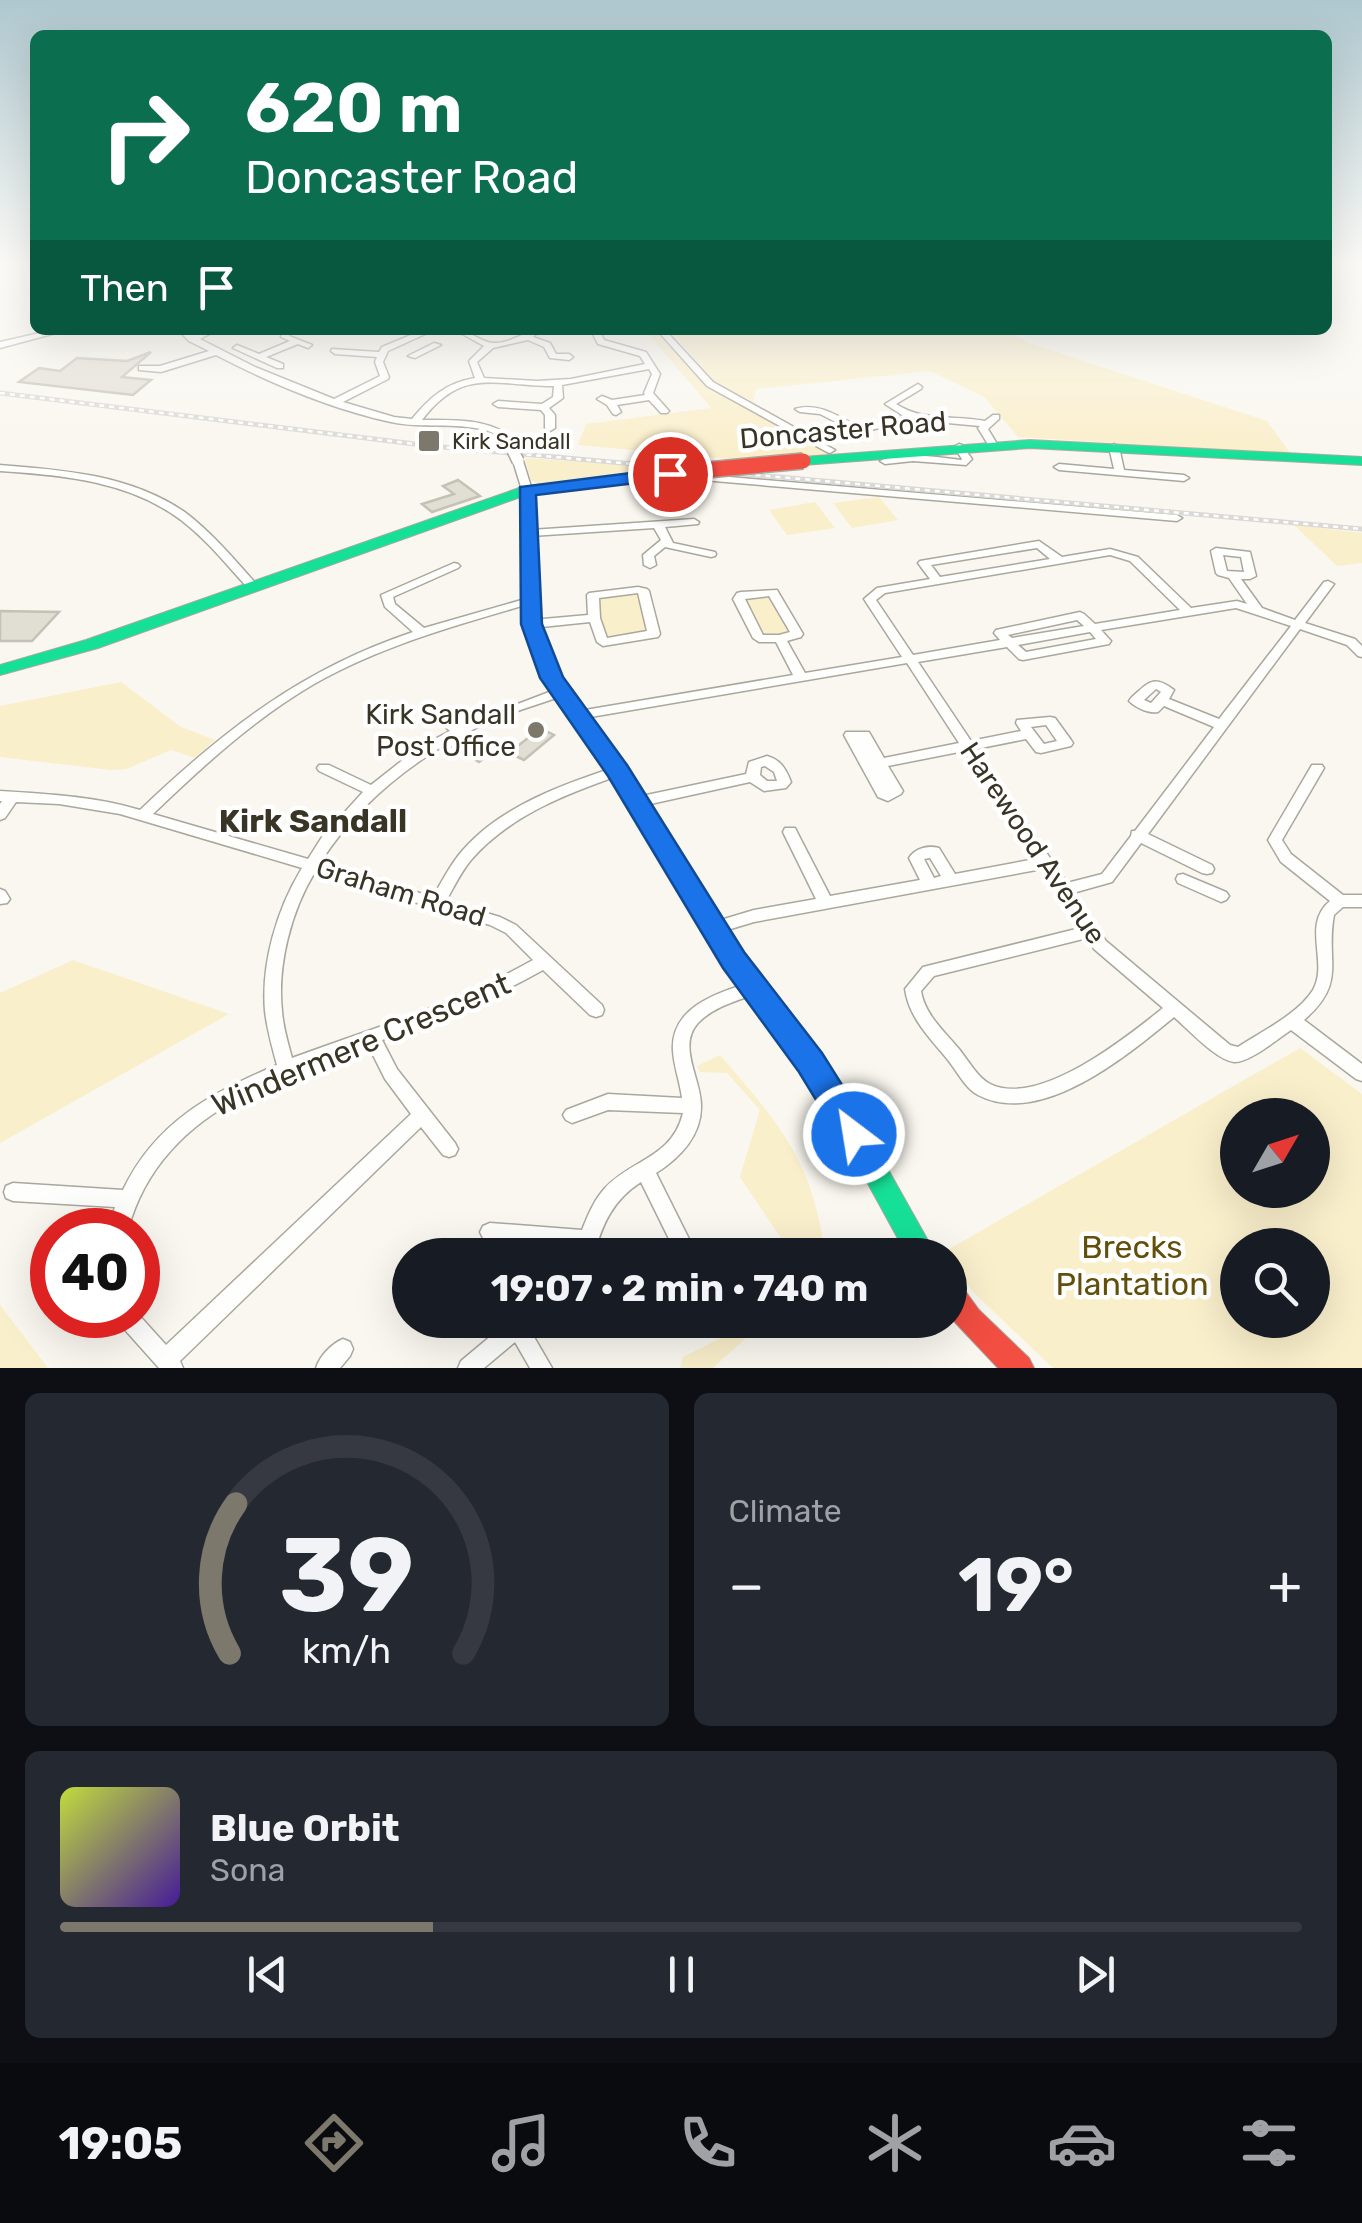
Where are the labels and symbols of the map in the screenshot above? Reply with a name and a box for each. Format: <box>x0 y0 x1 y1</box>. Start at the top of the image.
street label: Doncaster Road <box>738 405 948 455</box>
marker: Kirk Sandall <box>416 428 442 454</box>
place label: Kirk Sandall <box>452 428 571 455</box>
pin <box>628 432 713 517</box>
place label: Kirk Sandall Post Office <box>365 698 516 763</box>
marker: Kirk Sandall Post Office <box>525 719 547 741</box>
street label: Harewood Avenue <box>953 736 1113 950</box>
district label: Kirk Sandall <box>219 802 407 840</box>
street label: Graham Road <box>312 851 490 933</box>
street label: Windermere Crescent <box>206 964 516 1124</box>
position arrow <box>802 1082 906 1186</box>
north arrow <box>1220 1098 1330 1208</box>
speed limit sign: 40 <box>30 1208 160 1338</box>
park label: Brecks Plantation <box>1055 1228 1209 1303</box>

